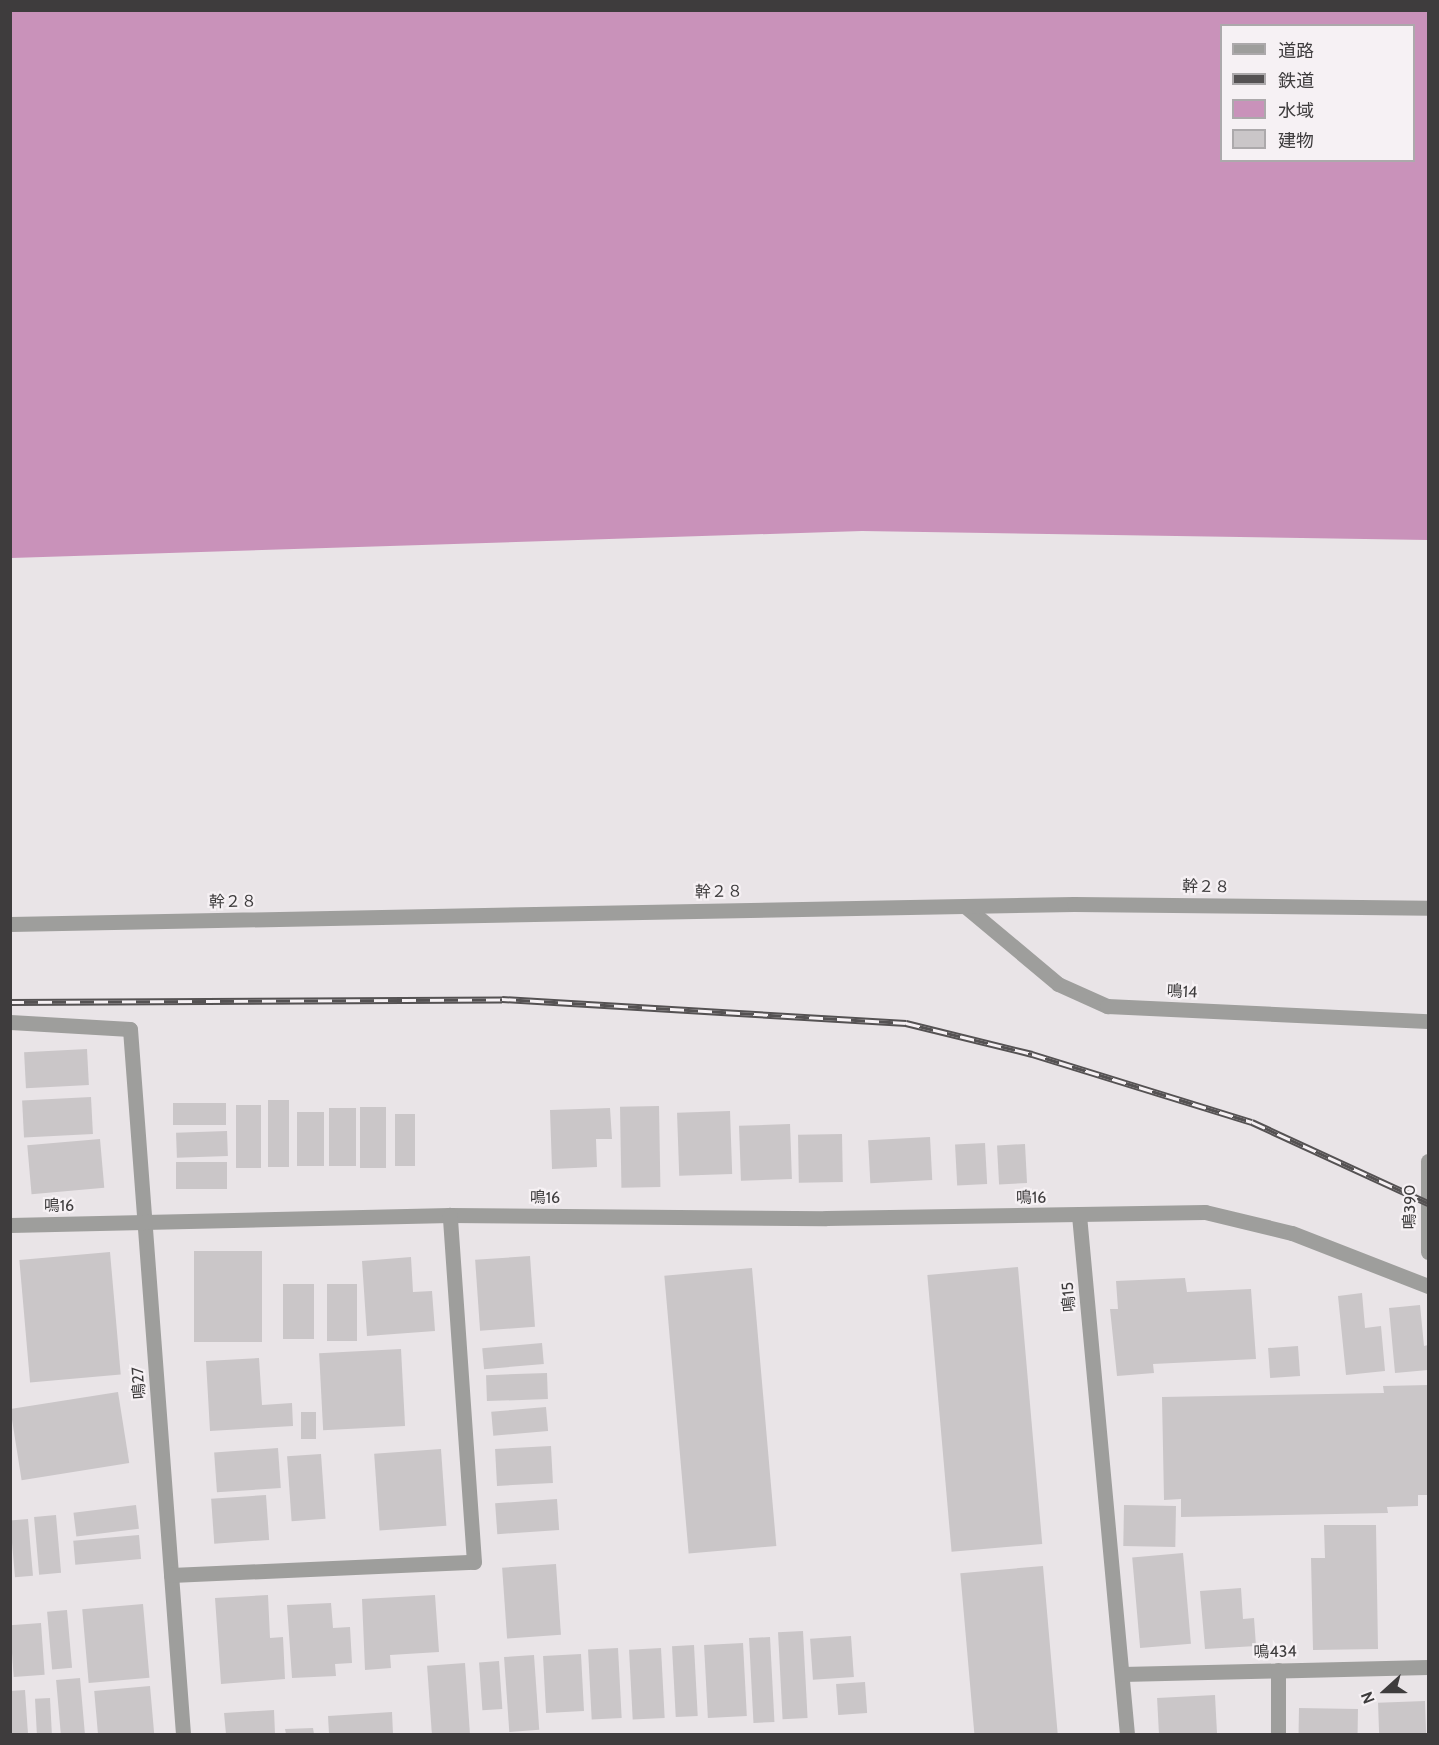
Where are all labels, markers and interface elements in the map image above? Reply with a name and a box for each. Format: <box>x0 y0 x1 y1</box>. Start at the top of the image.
legend <box>1220 24 1415 162</box>
text: 道路 <box>1278 40 1314 62</box>
text: 鉄道 <box>1278 70 1314 92</box>
text: 水域 <box>1278 100 1314 122</box>
text: 建物 <box>1278 130 1314 152</box>
street label: 幹２８ <box>1182 877 1230 897</box>
street label: 幹２８ <box>695 882 743 902</box>
street label: 幹２８ <box>209 892 257 912</box>
street label: 鳴14 <box>1166 982 1198 1002</box>
street label: 鳴390 <box>1400 1185 1420 1229</box>
street label: 鳴16 <box>530 1188 560 1208</box>
street label: 鳴16 <box>1016 1188 1046 1208</box>
street label: 鳴16 <box>44 1196 74 1216</box>
street label: 鳴15 <box>1058 1281 1080 1313</box>
street label: 鳴27 <box>128 1366 150 1400</box>
street label: 鳴434 <box>1253 1642 1297 1662</box>
north arrow <box>1355 1661 1415 1721</box>
text: N <box>1357 1689 1379 1706</box>

